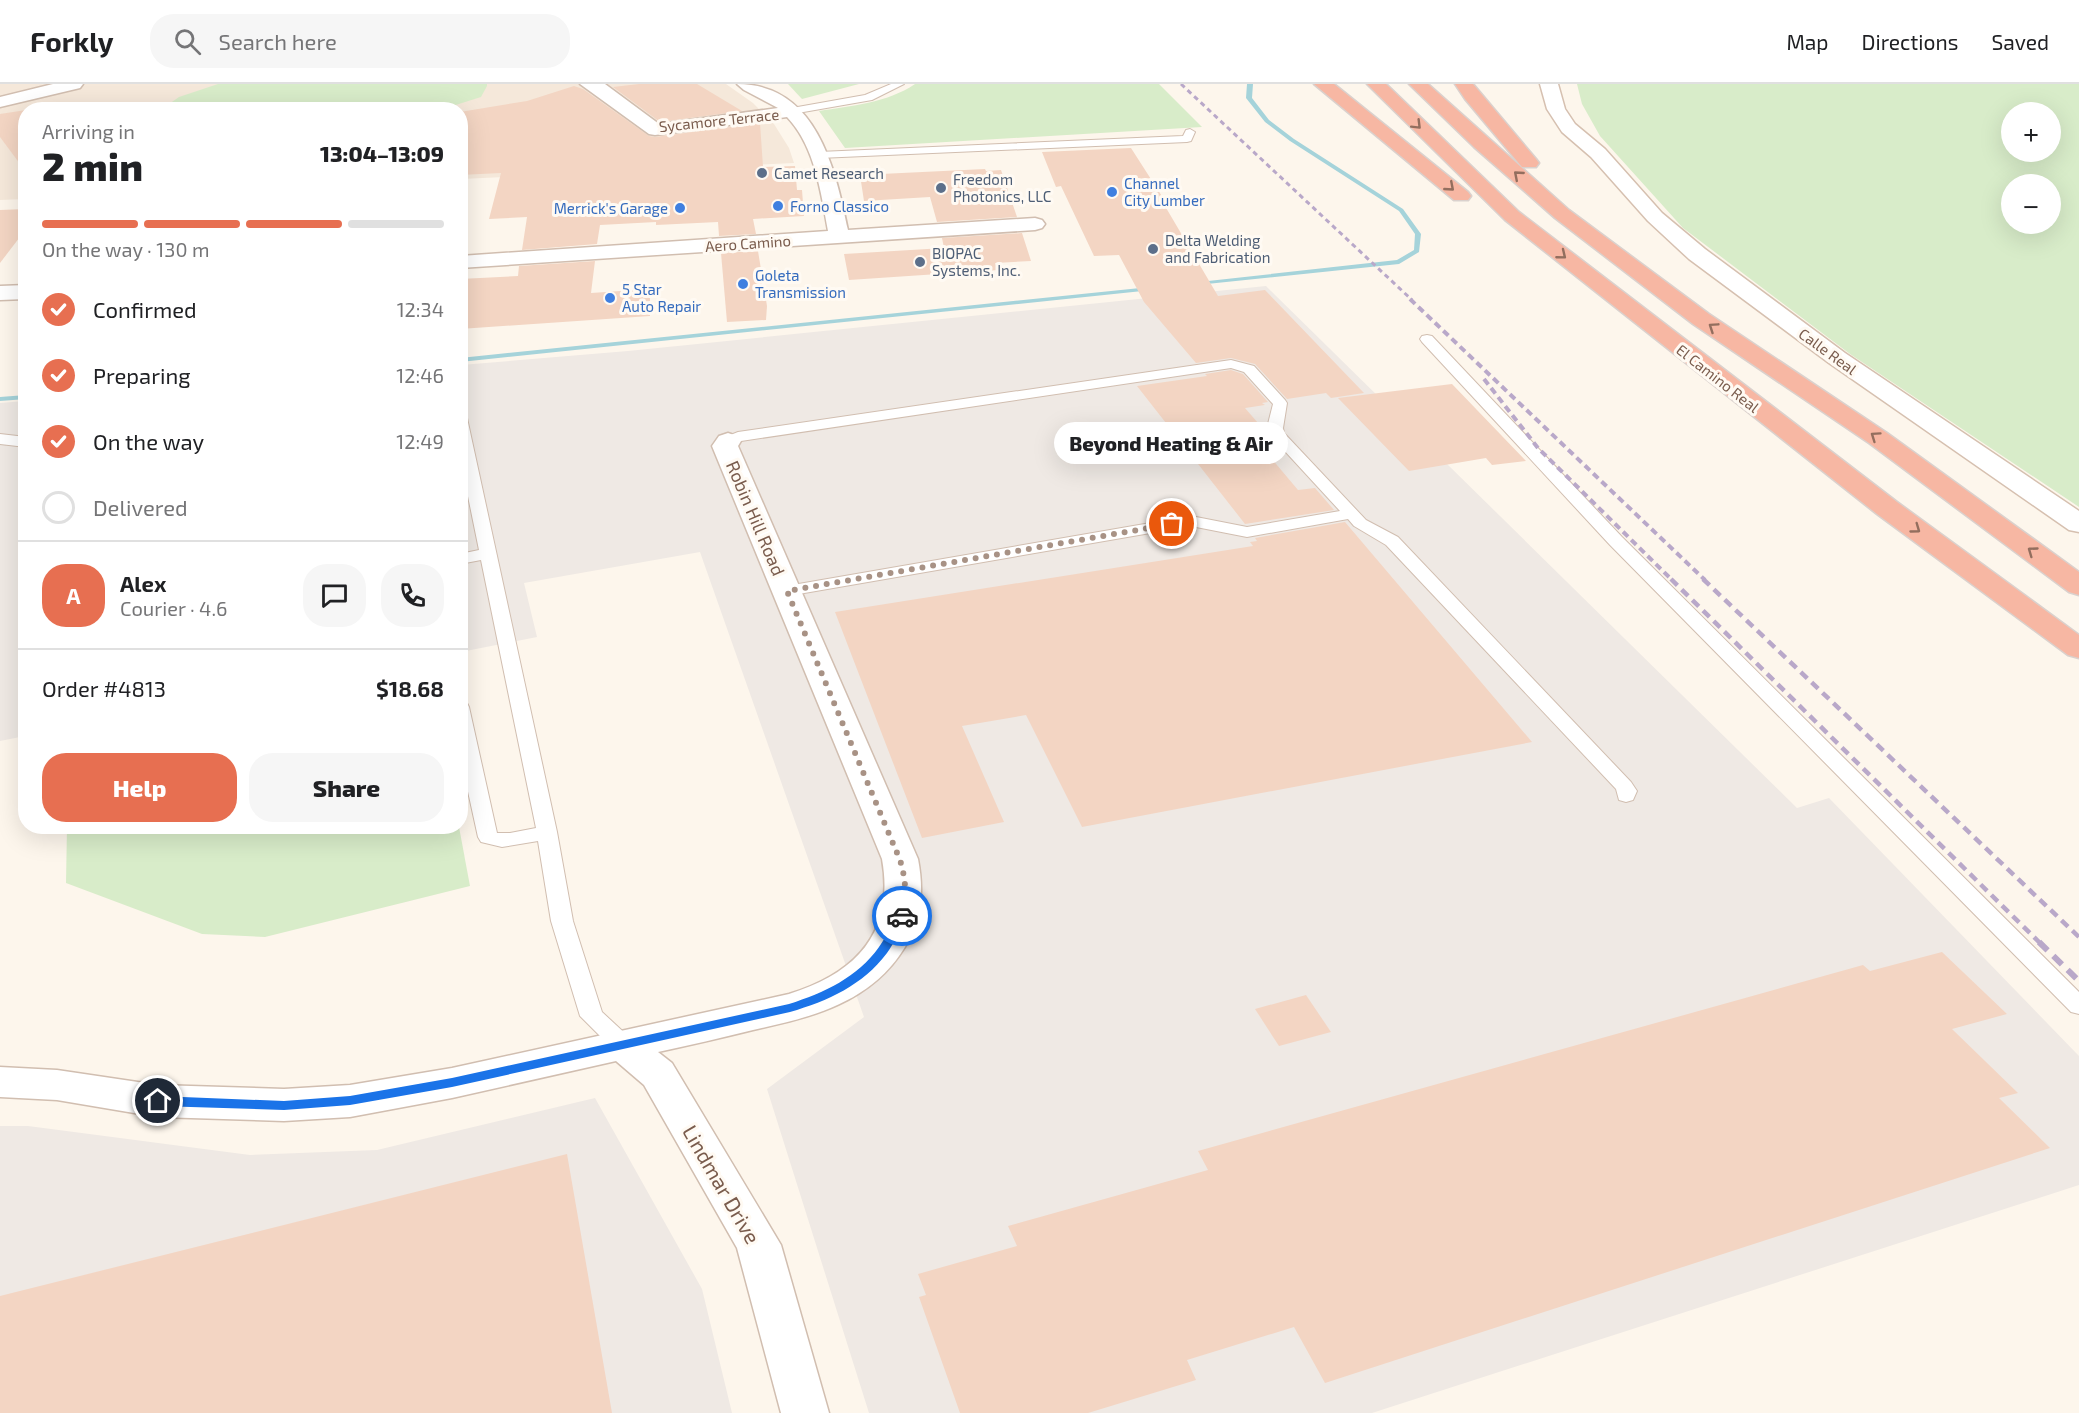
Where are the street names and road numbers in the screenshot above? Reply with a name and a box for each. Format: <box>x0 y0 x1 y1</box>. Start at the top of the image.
street label: Sycamore Terrace <box>658 105 780 135</box>
street label: Aero Camino <box>705 231 791 255</box>
street label: Calle Real <box>1796 324 1861 378</box>
street label: El Camino Real <box>1673 340 1763 416</box>
street label: Robin Hill Road <box>722 457 790 579</box>
street label: Lindmar Drive <box>678 1120 766 1248</box>

